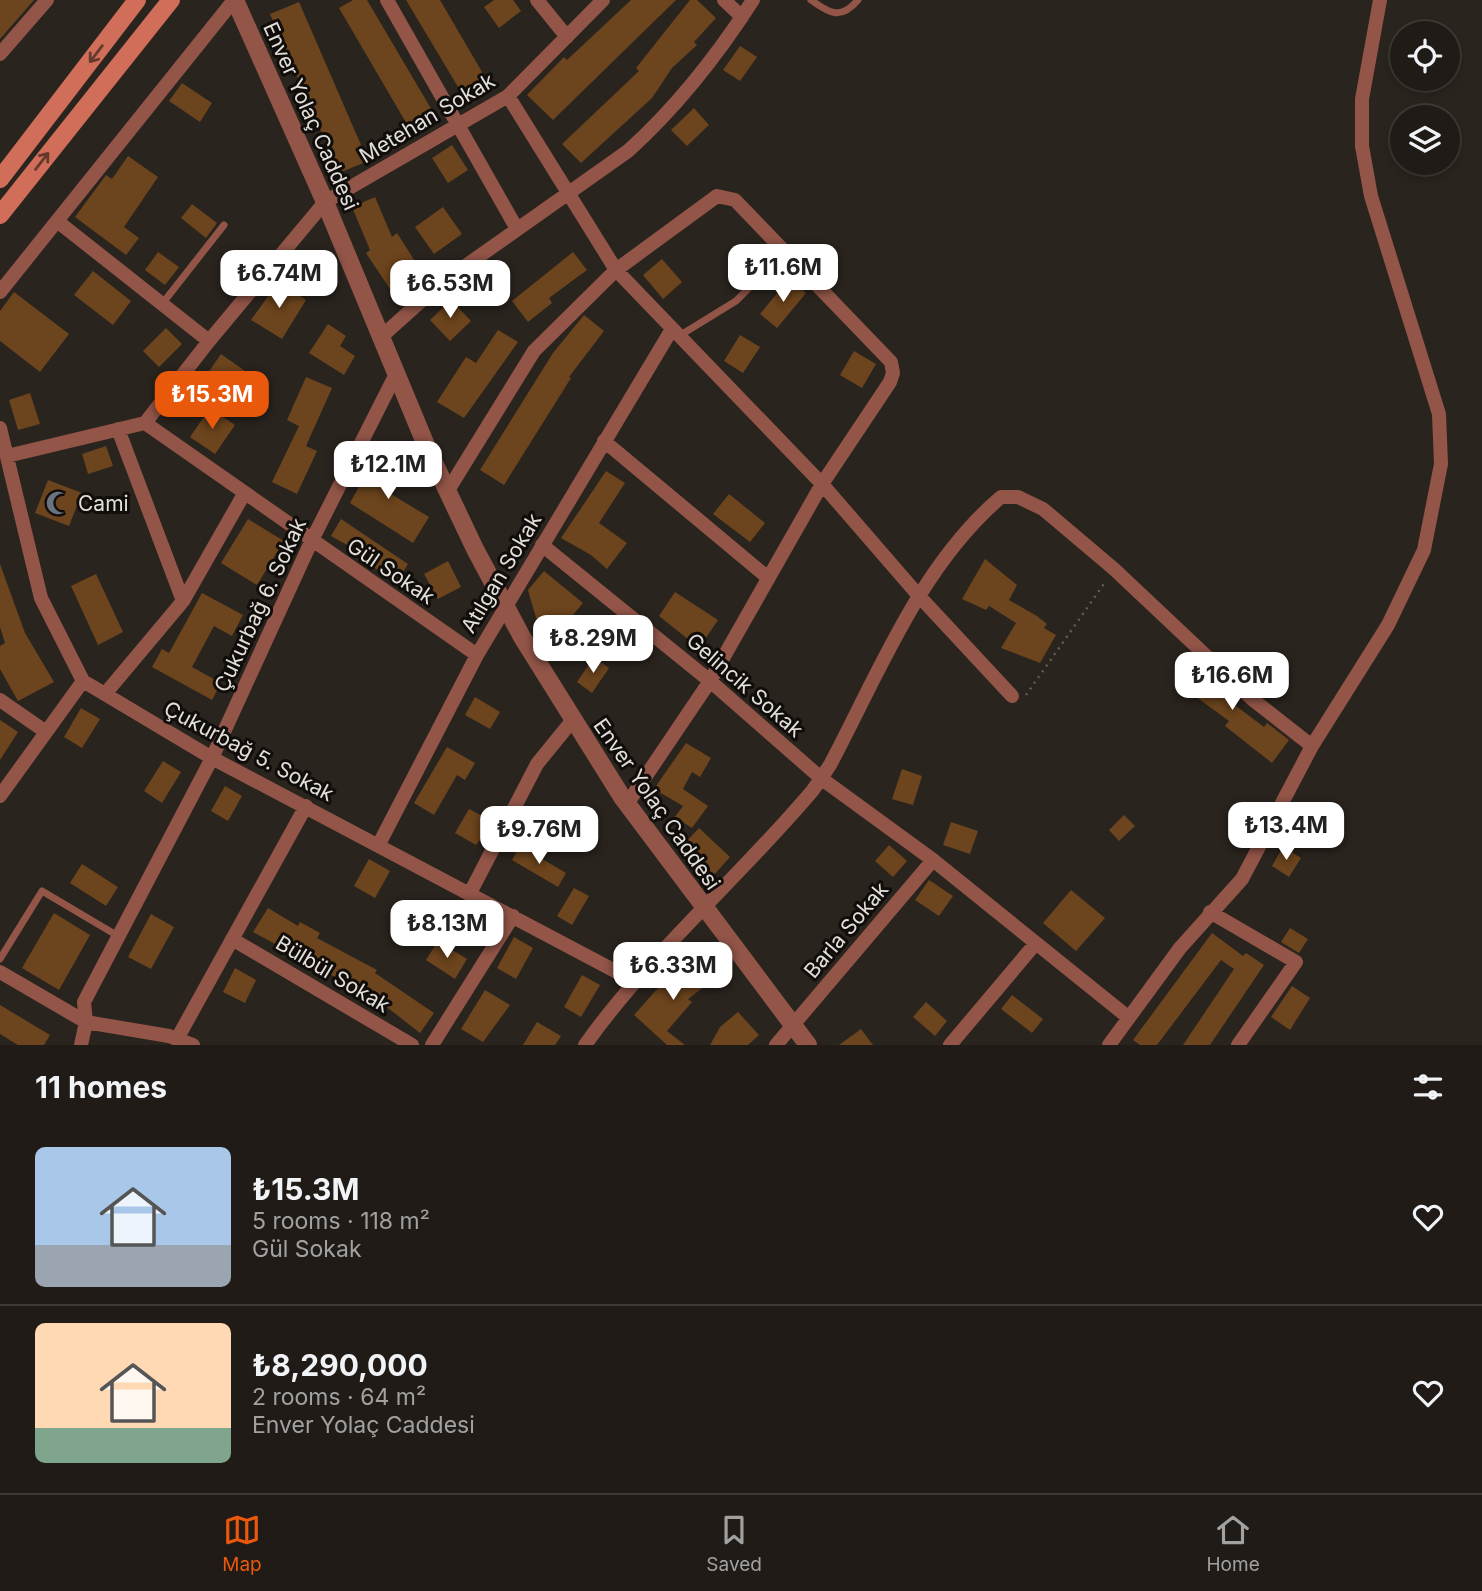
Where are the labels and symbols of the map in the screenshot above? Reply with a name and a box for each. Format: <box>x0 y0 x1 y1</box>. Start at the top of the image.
street label: Enver Yolaç Caddesi <box>258 18 364 214</box>
one-way arrow <box>88 44 103 63</box>
street label: Metehan Sokak <box>355 68 500 168</box>
one-way arrow <box>34 153 49 171</box>
pin: ₺11.6M <box>726 244 840 304</box>
pin: ₺6.74M <box>222 250 336 310</box>
pin: ₺6.53M <box>393 260 507 320</box>
pin: ₺15.3M <box>155 372 269 431</box>
pin: ₺12.1M <box>331 442 445 501</box>
mosque icon: Cami <box>44 489 72 517</box>
place label: Cami <box>78 491 129 516</box>
street label: Atılgan Sokak <box>456 508 547 637</box>
street label: Çukurbağ 6. Sokak <box>209 514 311 696</box>
street label: Gül Sokak <box>343 533 440 610</box>
pin: ₺8.29M <box>536 616 650 675</box>
street label: Gelincik Sokak <box>682 628 809 743</box>
pin: ₺16.6M <box>1175 652 1289 712</box>
street label: Çukurbağ 5. Sokak <box>160 696 339 807</box>
street label: Enver Yolaç Caddesi <box>588 714 726 894</box>
pin: ₺13.4M <box>1229 802 1343 862</box>
pin: ₺9.76M <box>482 806 596 866</box>
street label: Barla Sokak <box>799 877 894 983</box>
pin: ₺8.13M <box>390 900 504 960</box>
street label: Bülbül Sokak <box>272 930 395 1018</box>
pin: ₺6.33M <box>616 942 730 1002</box>

